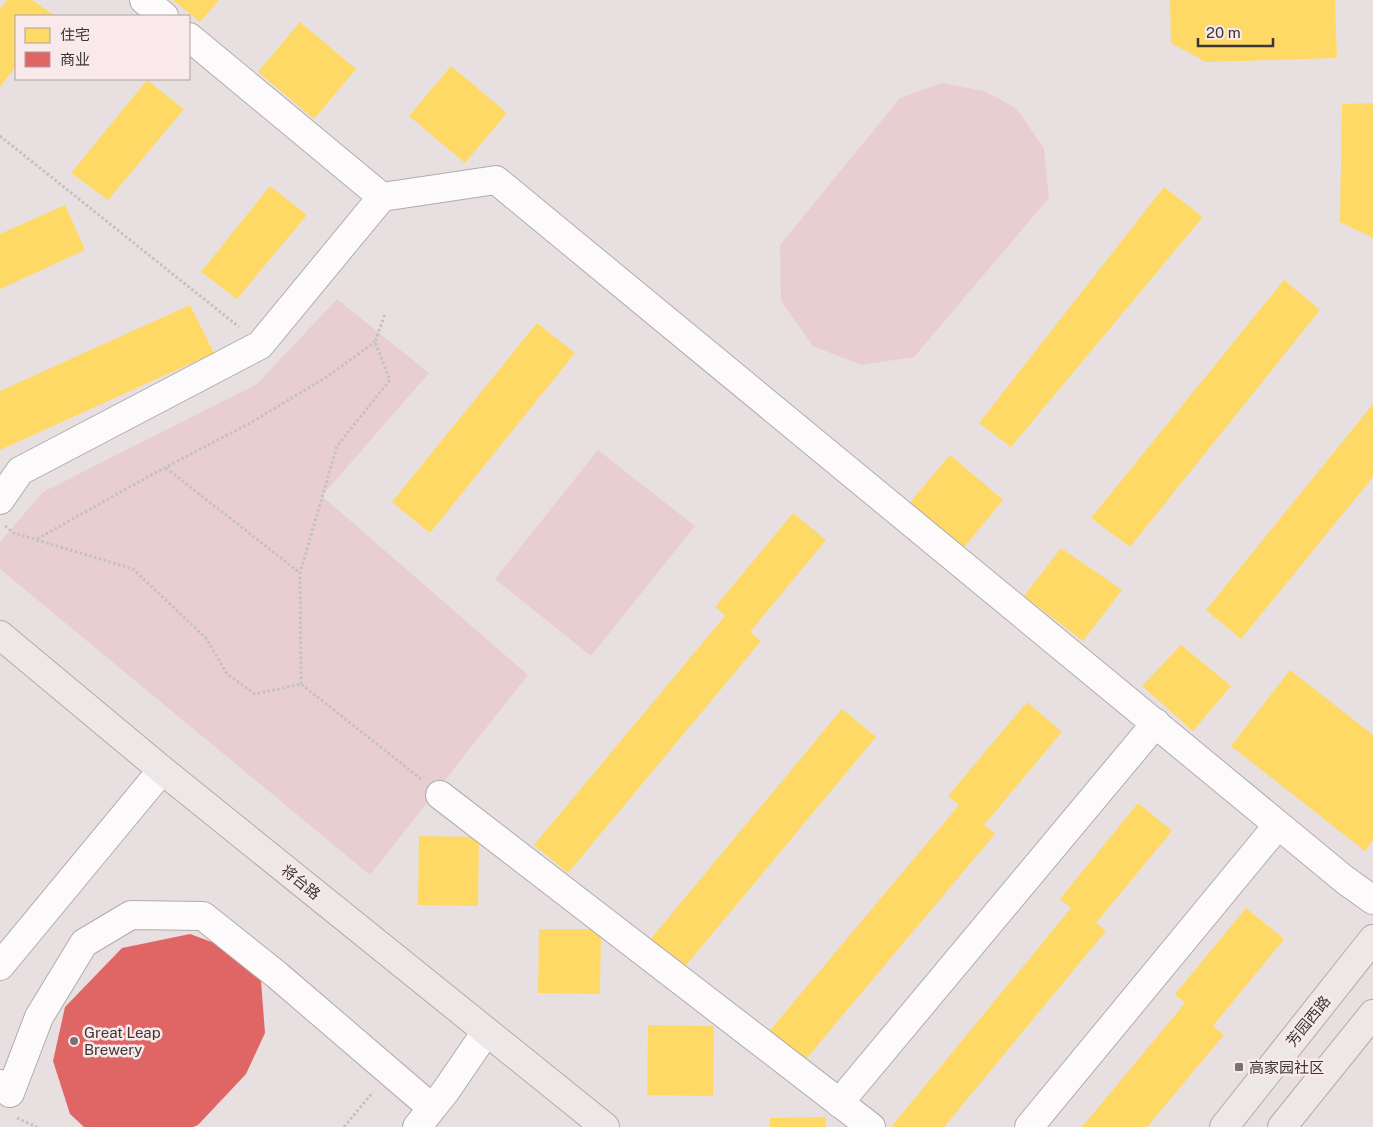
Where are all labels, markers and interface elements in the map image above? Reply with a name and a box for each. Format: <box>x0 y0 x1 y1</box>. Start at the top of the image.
legend <box>15 15 190 80</box>
scale bar <box>1198 15 1273 47</box>
text: 20 m <box>1206 24 1241 41</box>
text: 住宅 <box>60 26 90 43</box>
text: 商业 <box>60 51 90 68</box>
street label: 将台路 <box>278 861 324 903</box>
street label: 芳园西路 <box>1283 992 1333 1050</box>
place label: Great Leap Brewery <box>84 1024 161 1058</box>
marker: Great Leap Brewery <box>68 1035 80 1047</box>
place label: 高家园社区 <box>1249 1059 1324 1076</box>
marker: 高家园社区 <box>1233 1061 1245 1073</box>

